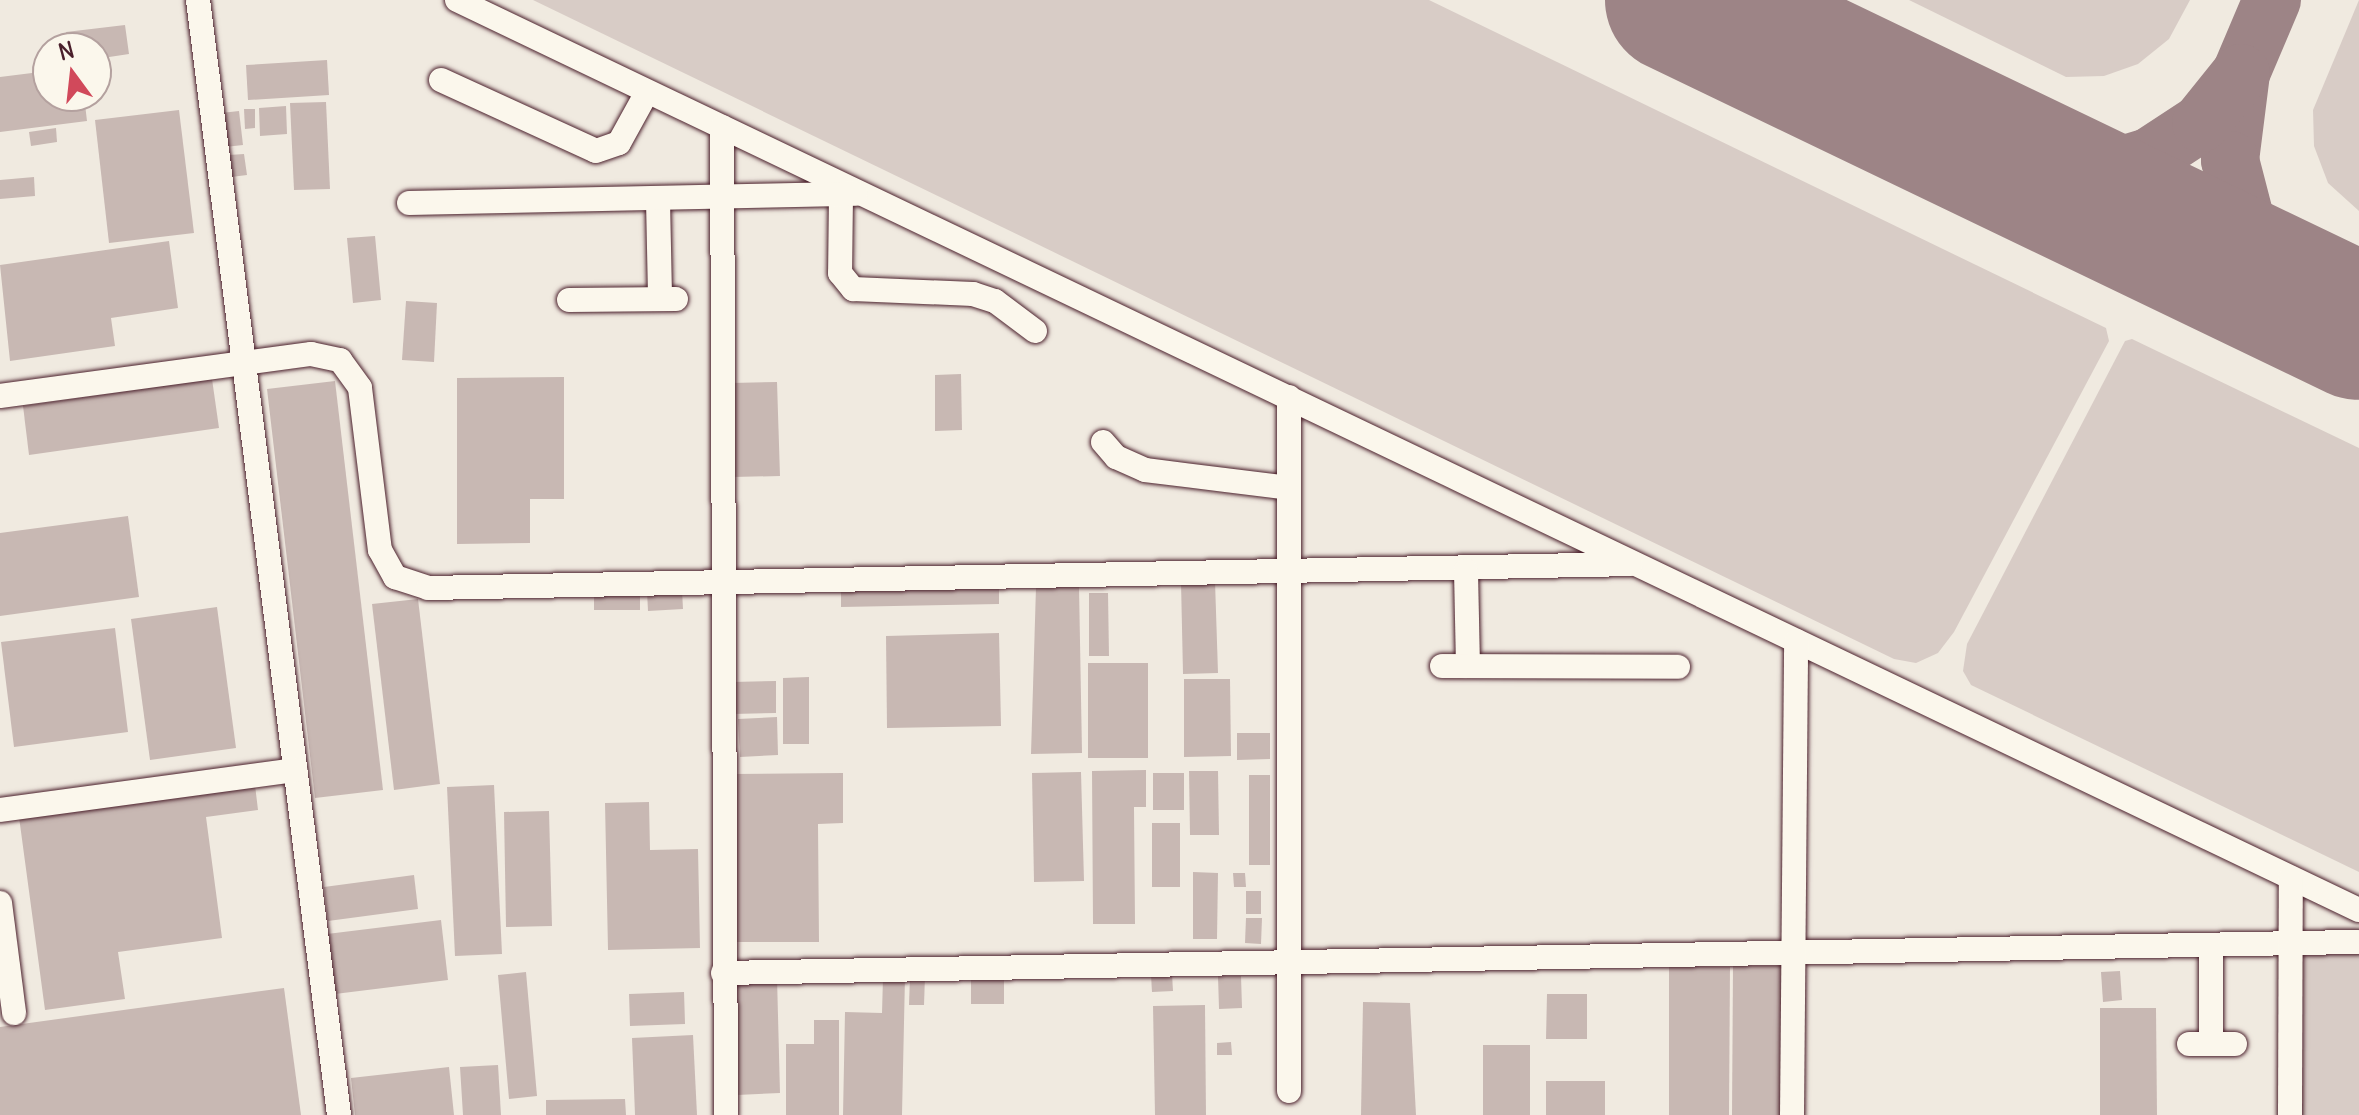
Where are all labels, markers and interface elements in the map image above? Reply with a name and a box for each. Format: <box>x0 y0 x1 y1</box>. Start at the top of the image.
north arrow <box>32 32 112 112</box>
text: N <box>55 35 77 66</box>

